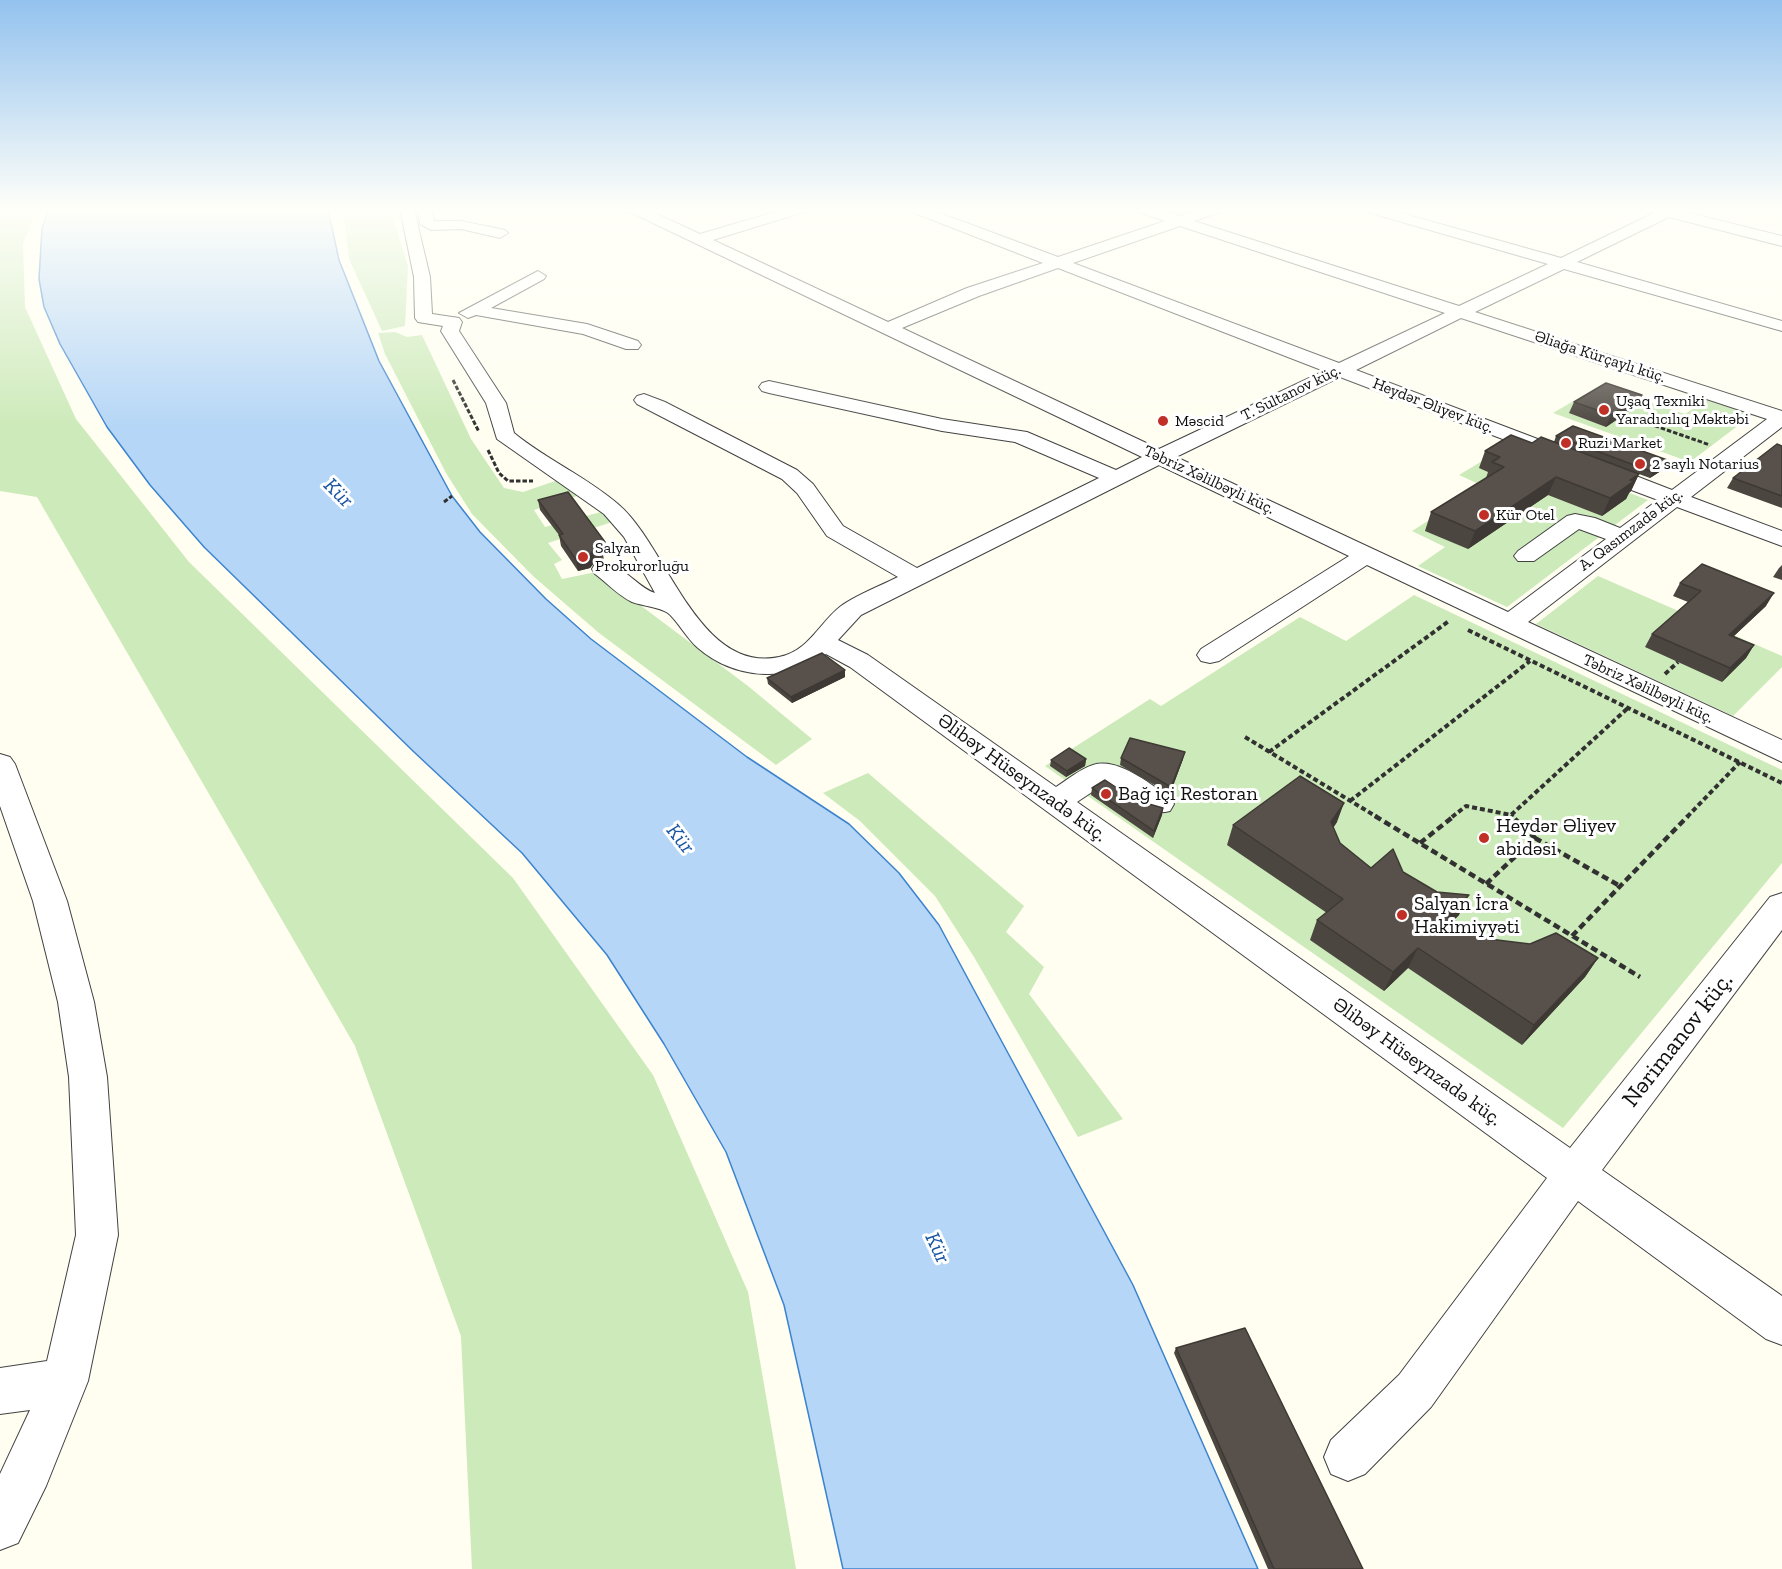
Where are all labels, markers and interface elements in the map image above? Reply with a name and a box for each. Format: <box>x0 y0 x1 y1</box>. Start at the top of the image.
street label: Əliağa Kürçaylı küç. <box>1532 327 1668 387</box>
street label: T. Sultanov küç. <box>1238 361 1344 425</box>
street label: Heydər Əliyev küç. <box>1370 374 1496 438</box>
place label: Uşaq Texniki Yaradıcılıq Məktəbi <box>1616 391 1749 429</box>
marker: Uşaq Texniki Yaradıcılıq Məktəbi <box>1597 403 1611 417</box>
place label: Məscid <box>1175 411 1224 431</box>
marker: Məscid <box>1156 414 1170 428</box>
place label: Ruzi Market <box>1578 433 1662 453</box>
marker: Ruzi Market <box>1559 436 1573 450</box>
street label: Təbriz Xəlilbəyli küç. <box>1141 441 1277 519</box>
place label: 2 saylı Notarius <box>1652 454 1759 474</box>
marker: 2 saylı Notarius <box>1633 457 1647 471</box>
water label: Kür <box>318 473 358 513</box>
street label: A. Qasımzadə küç. <box>1575 485 1687 575</box>
place label: Kür Otel <box>1496 505 1555 525</box>
marker: Kür Otel <box>1477 508 1491 522</box>
place label: Salyan Prokurorluğu <box>595 538 689 576</box>
marker: Salyan Prokurorluğu <box>576 550 590 564</box>
street label: Təbriz Xəlilbəyli küç. <box>1580 650 1716 728</box>
street label: Əlibəy Hüseynzadə küç. <box>933 709 1111 847</box>
place label: Bağ içi Restoran <box>1118 782 1258 806</box>
marker: Bağ içi Restoran <box>1099 787 1113 801</box>
place label: Heydər Əliyev abidəsi <box>1496 814 1616 861</box>
water label: Kür <box>660 819 700 859</box>
marker: Heydər Əliyev abidəsi <box>1477 831 1491 845</box>
place label: Salyan İcra Hakimiyyəti <box>1414 892 1520 939</box>
marker: Salyan İcra Hakimiyyəti <box>1395 908 1409 922</box>
street label: Nərimanov küç. <box>1617 967 1739 1113</box>
street label: Əlibəy Hüseynzadə küç. <box>1328 993 1506 1131</box>
water label: Kür <box>919 1229 955 1267</box>

